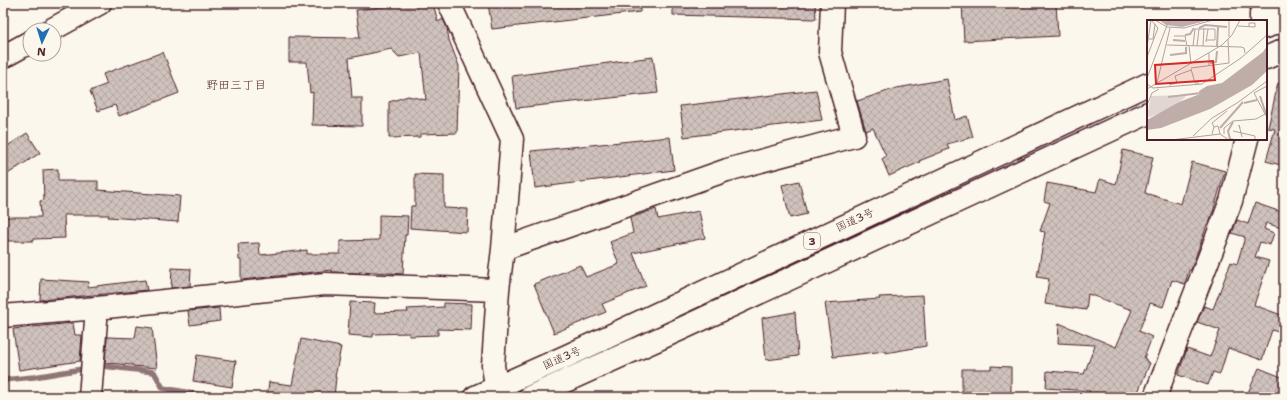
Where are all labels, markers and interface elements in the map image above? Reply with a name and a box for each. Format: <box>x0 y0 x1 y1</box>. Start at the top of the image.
inset map <box>1147 20 1267 140</box>
north arrow <box>22 22 62 62</box>
text: N <box>36 44 46 59</box>
district label: 野田三丁目 <box>206 77 266 93</box>
street label: 国道3号 <box>833 205 877 235</box>
road number: 3 <box>804 233 820 249</box>
street label: 国道3号 <box>540 343 584 373</box>

